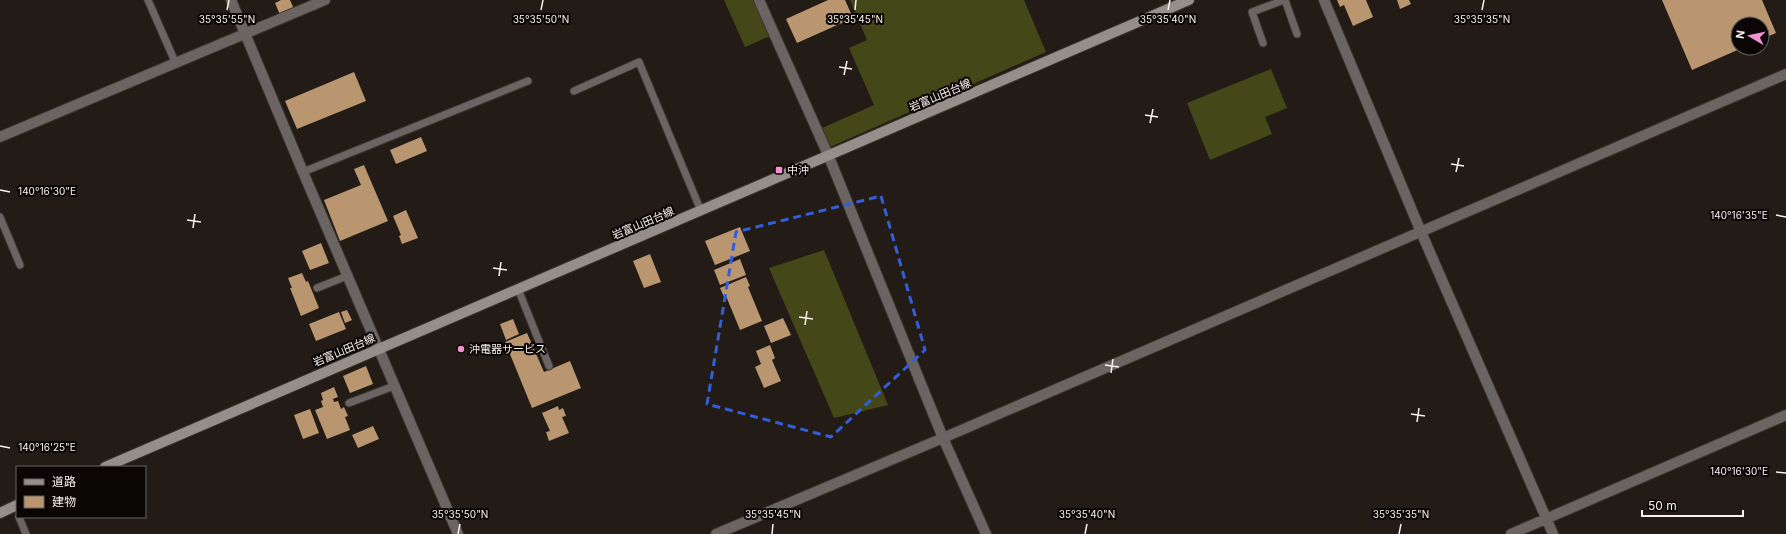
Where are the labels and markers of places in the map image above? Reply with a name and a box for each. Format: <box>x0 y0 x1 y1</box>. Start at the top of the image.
place label: 中沖 <box>787 163 809 177</box>
marker: 中沖 <box>774 165 784 175</box>
place label: 沖電器サービス <box>469 342 546 356</box>
marker: 沖電器サービス <box>456 344 466 354</box>

